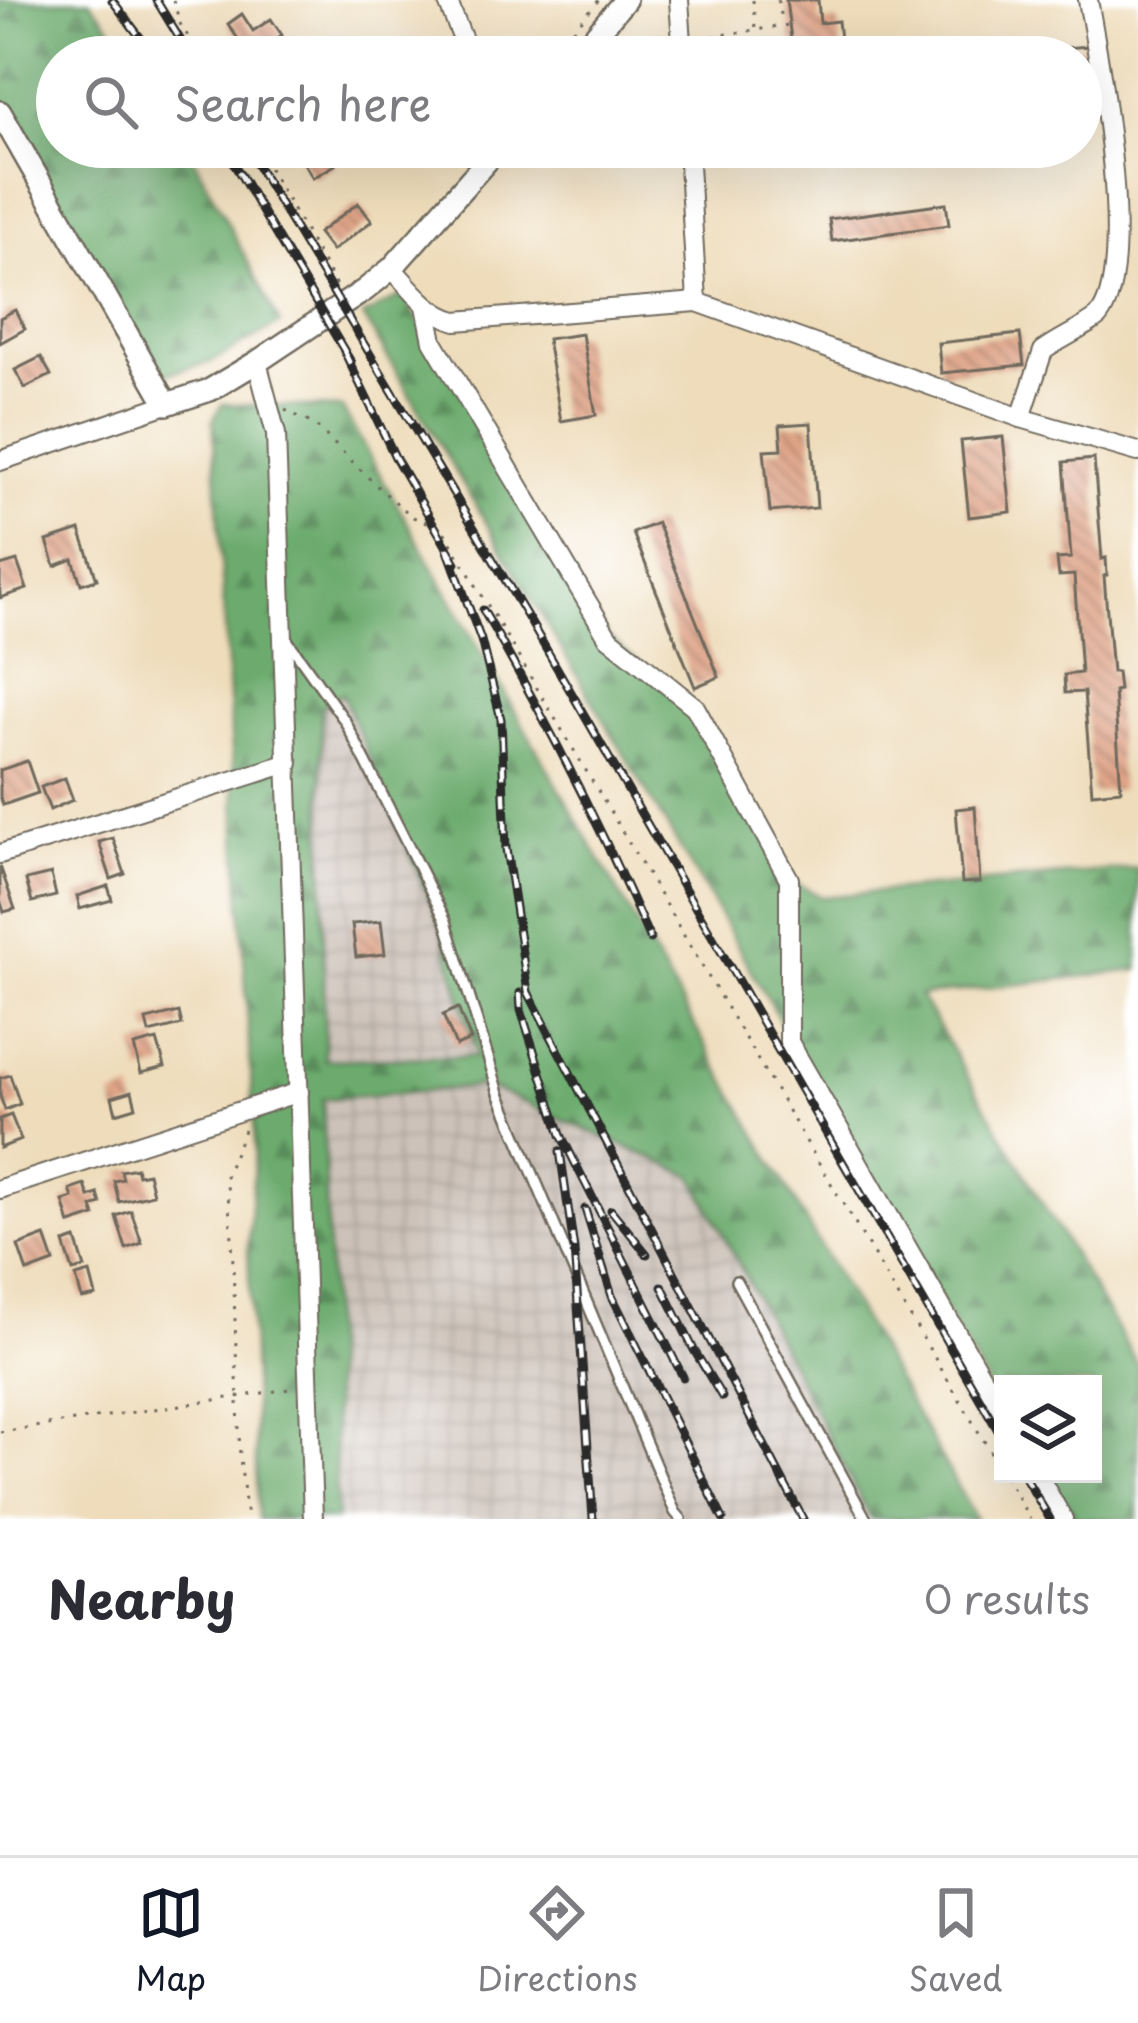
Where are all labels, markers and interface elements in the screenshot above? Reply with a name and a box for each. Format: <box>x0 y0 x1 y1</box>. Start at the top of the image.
search box <box>36 36 1102 168</box>
text: Search here <box>174 68 431 136</box>
icon: search <box>78 69 144 135</box>
map controls <box>994 1375 1102 1483</box>
button: layers <box>994 1375 1102 1483</box>
text: Nearby <box>48 1559 235 1636</box>
text: 0 results <box>924 1568 1090 1627</box>
tab: Map <box>136 1880 206 2002</box>
tab: Directions <box>477 1880 638 2002</box>
tab: Saved <box>909 1880 1002 2002</box>

